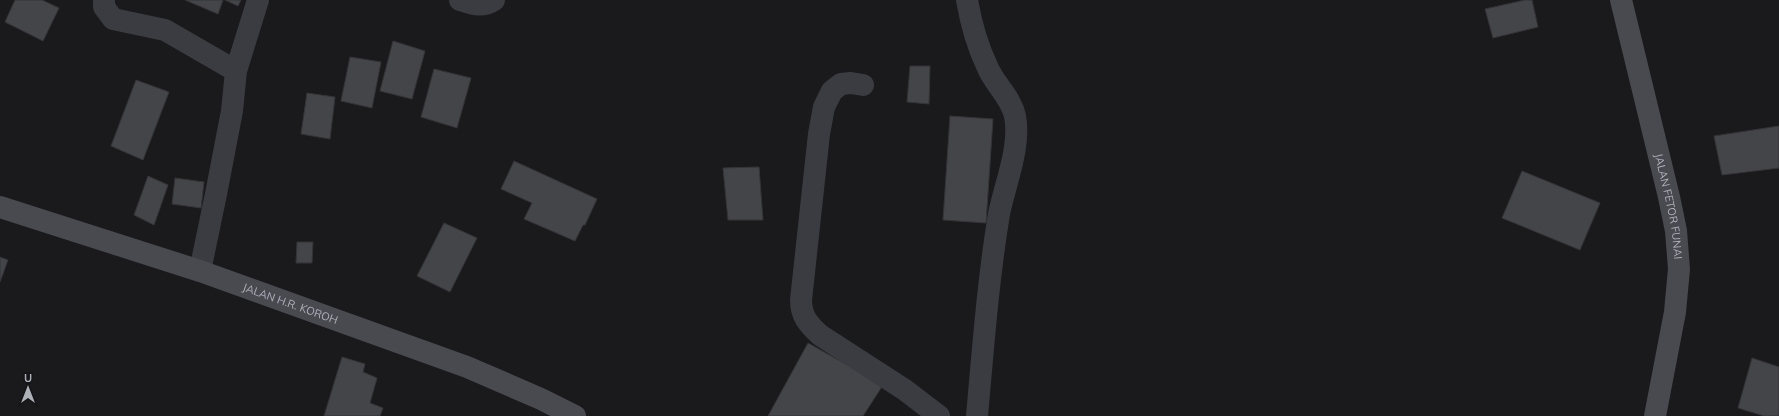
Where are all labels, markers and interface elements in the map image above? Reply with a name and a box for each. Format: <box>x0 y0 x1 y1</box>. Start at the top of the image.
street label: JALAN FETOR FUNAI <box>1652 152 1685 260</box>
street label: JALAN H.R. KOROH <box>241 280 340 327</box>
north arrow <box>8 368 48 408</box>
text: U <box>24 371 32 385</box>

